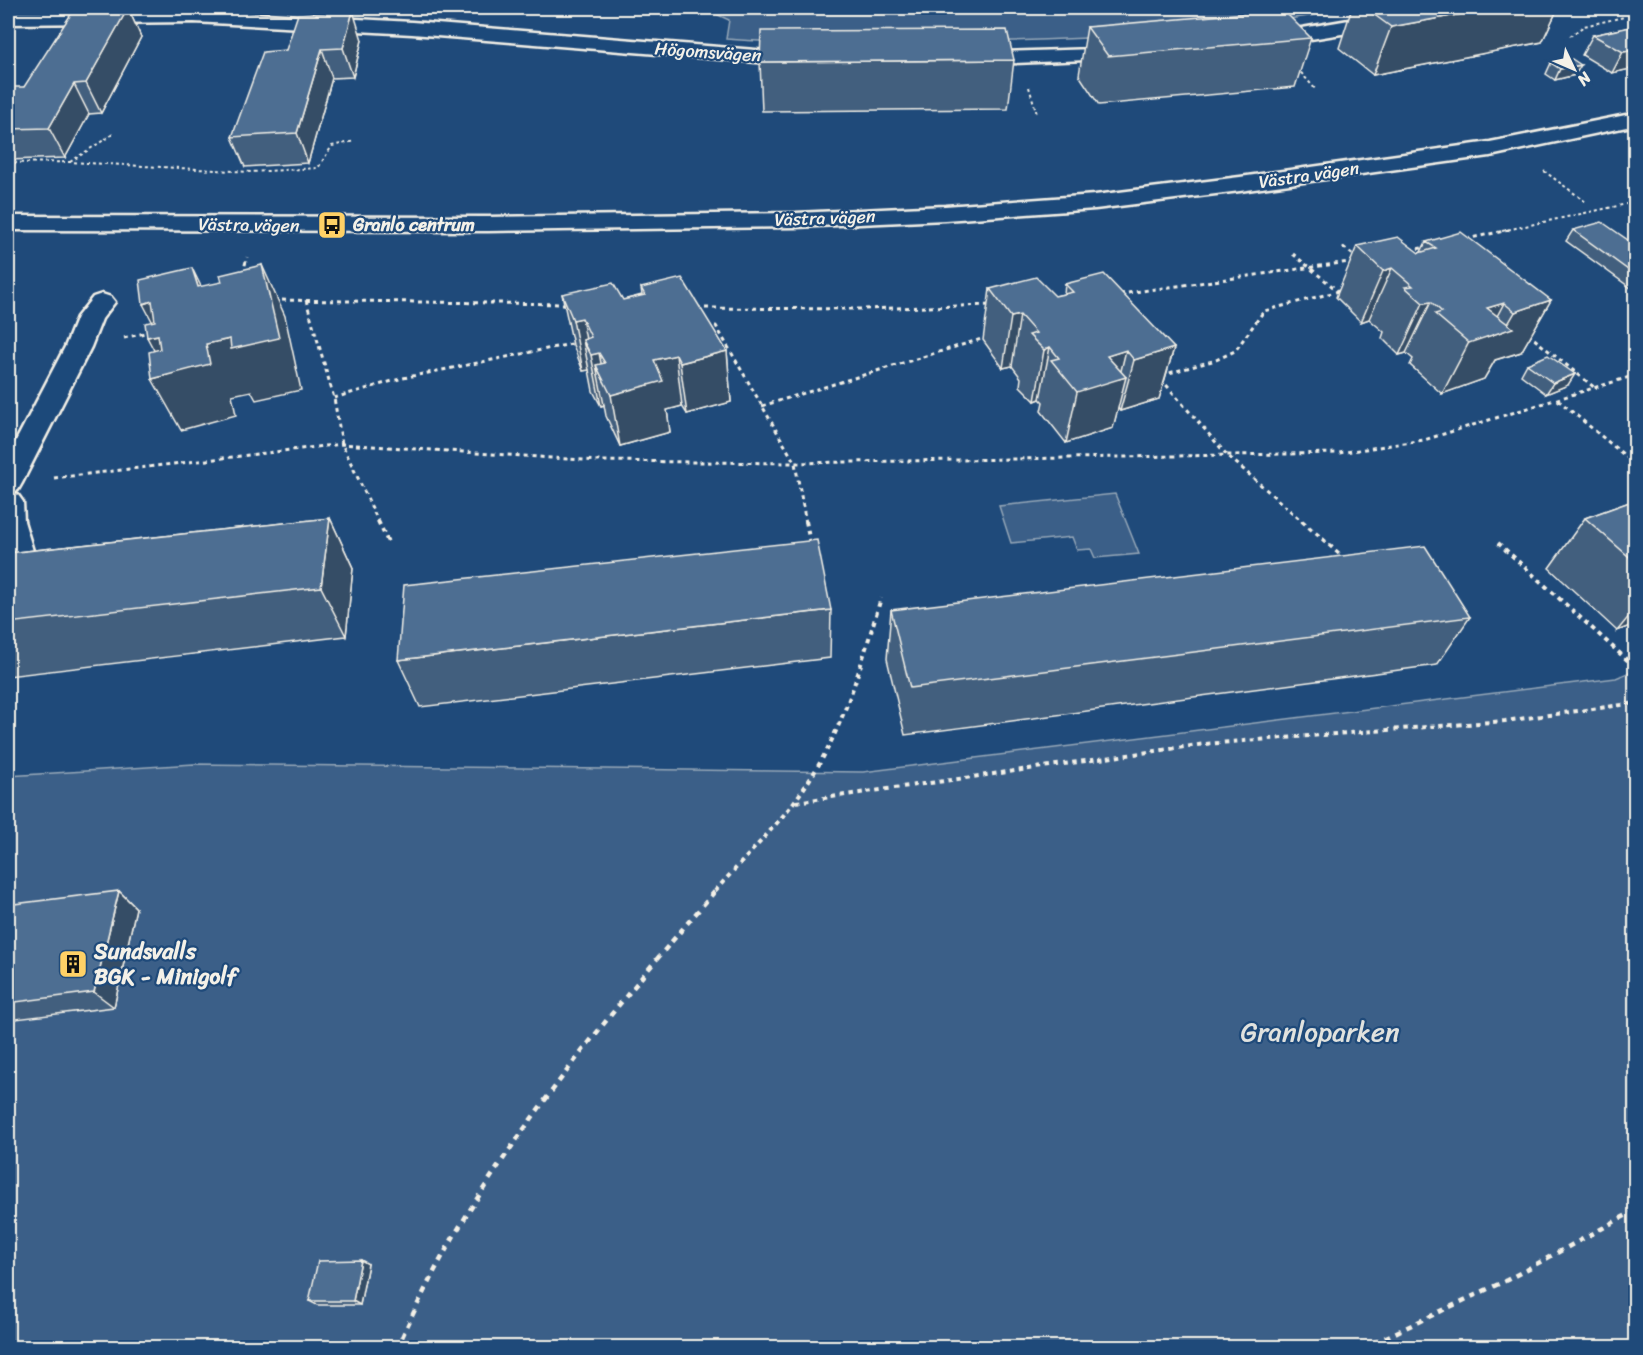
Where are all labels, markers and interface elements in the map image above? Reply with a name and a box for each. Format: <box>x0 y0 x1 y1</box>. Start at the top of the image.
street label: Högomsvägen <box>654 32 763 72</box>
north arrow <box>1544 39 1604 99</box>
text: N <box>1570 64 1599 94</box>
street label: Västra vägen <box>1257 152 1362 198</box>
street label: Västra vägen <box>774 200 876 236</box>
street label: Västra vägen <box>198 208 300 242</box>
bus stop icon: Granlo centrum <box>316 209 348 241</box>
place label: Granlo centrum <box>352 209 475 241</box>
place label: Sundsvalls BGK - Minigolf <box>93 932 240 996</box>
building icon: Sundsvalls BGK - Minigolf <box>57 948 89 980</box>
park label: Granloparken <box>1240 1008 1400 1056</box>

